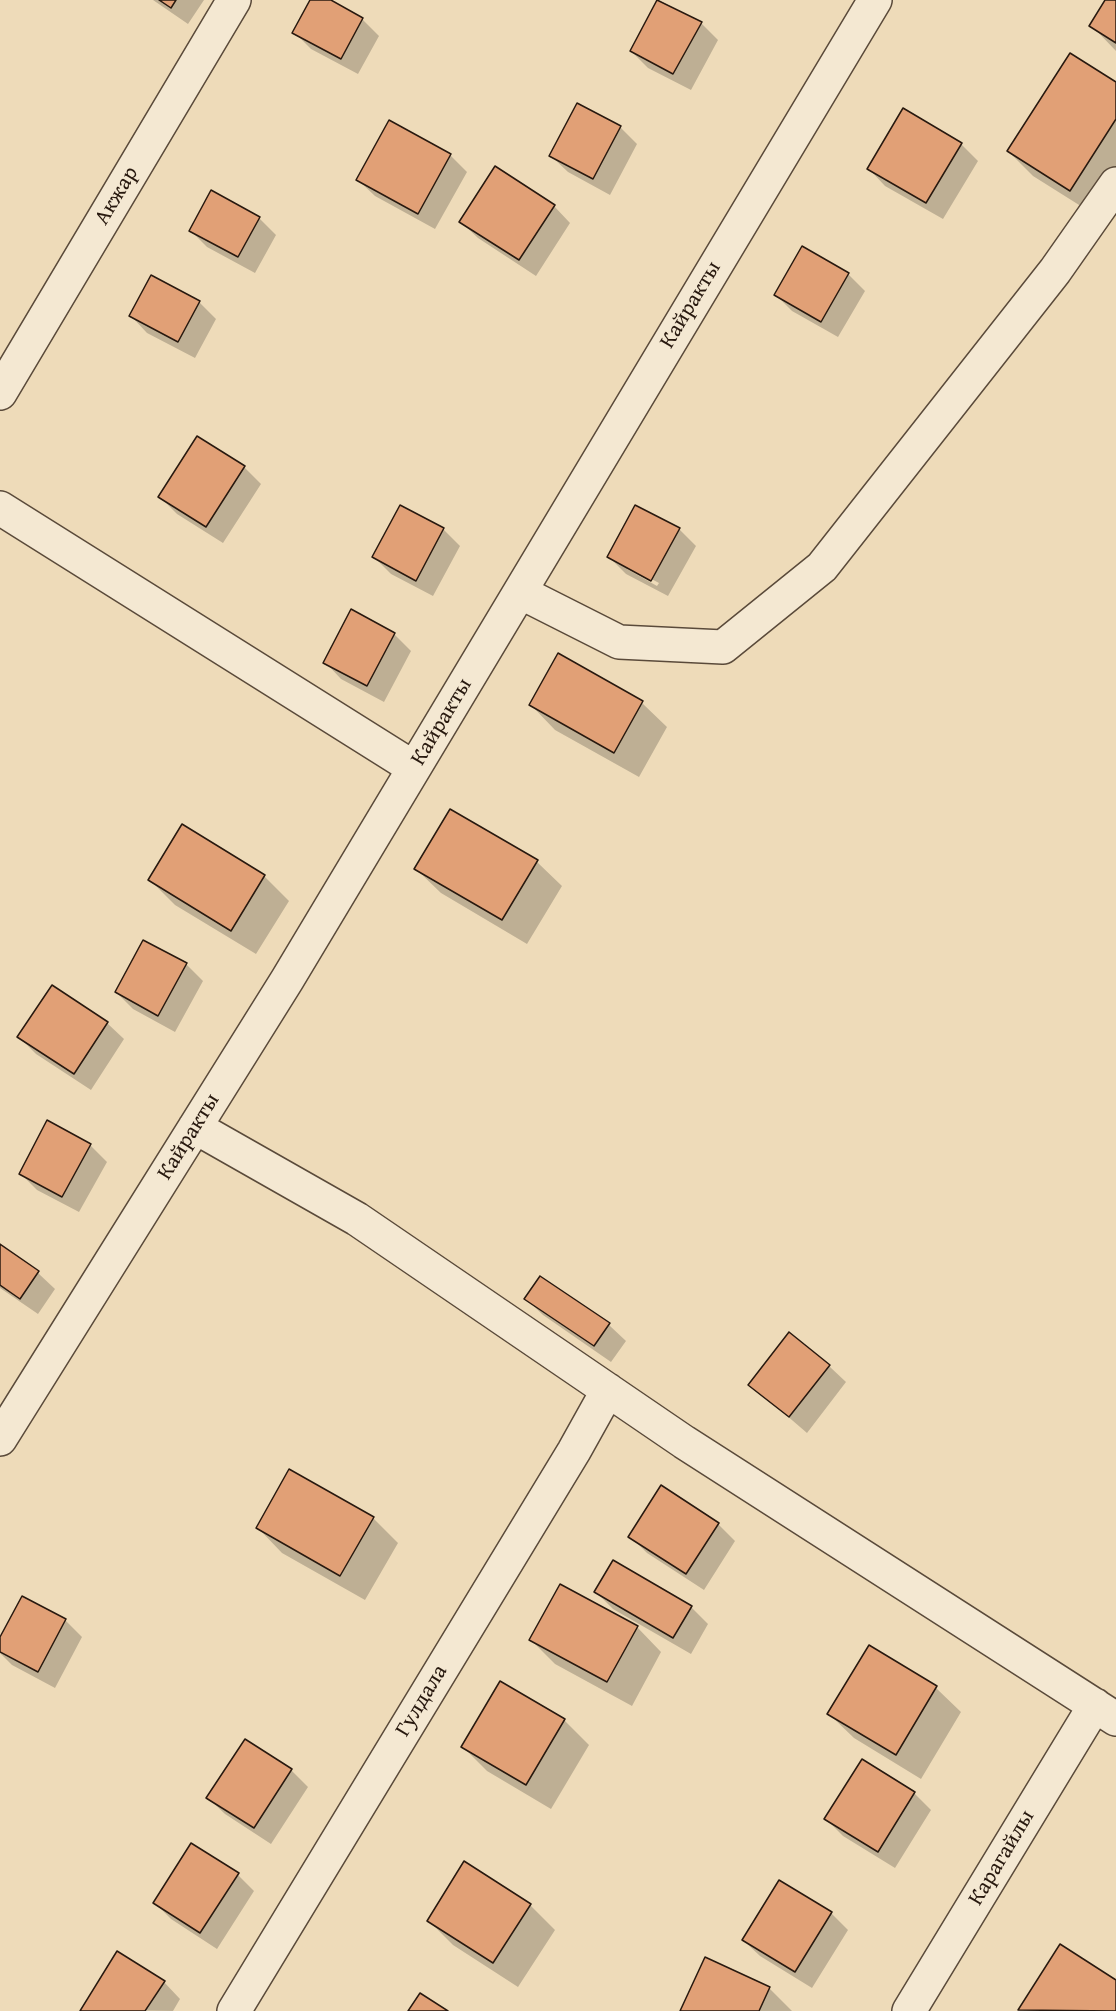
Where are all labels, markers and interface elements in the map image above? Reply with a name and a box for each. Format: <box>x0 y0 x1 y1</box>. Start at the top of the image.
street label: Акжар <box>89 162 145 230</box>
street label: Кайракты <box>655 257 727 353</box>
street label: Кайракты <box>406 674 478 770</box>
street label: Кайракты <box>152 1089 226 1185</box>
street label: Гулдала <box>390 1660 454 1742</box>
street label: Карагайлы <box>963 1805 1041 1911</box>

